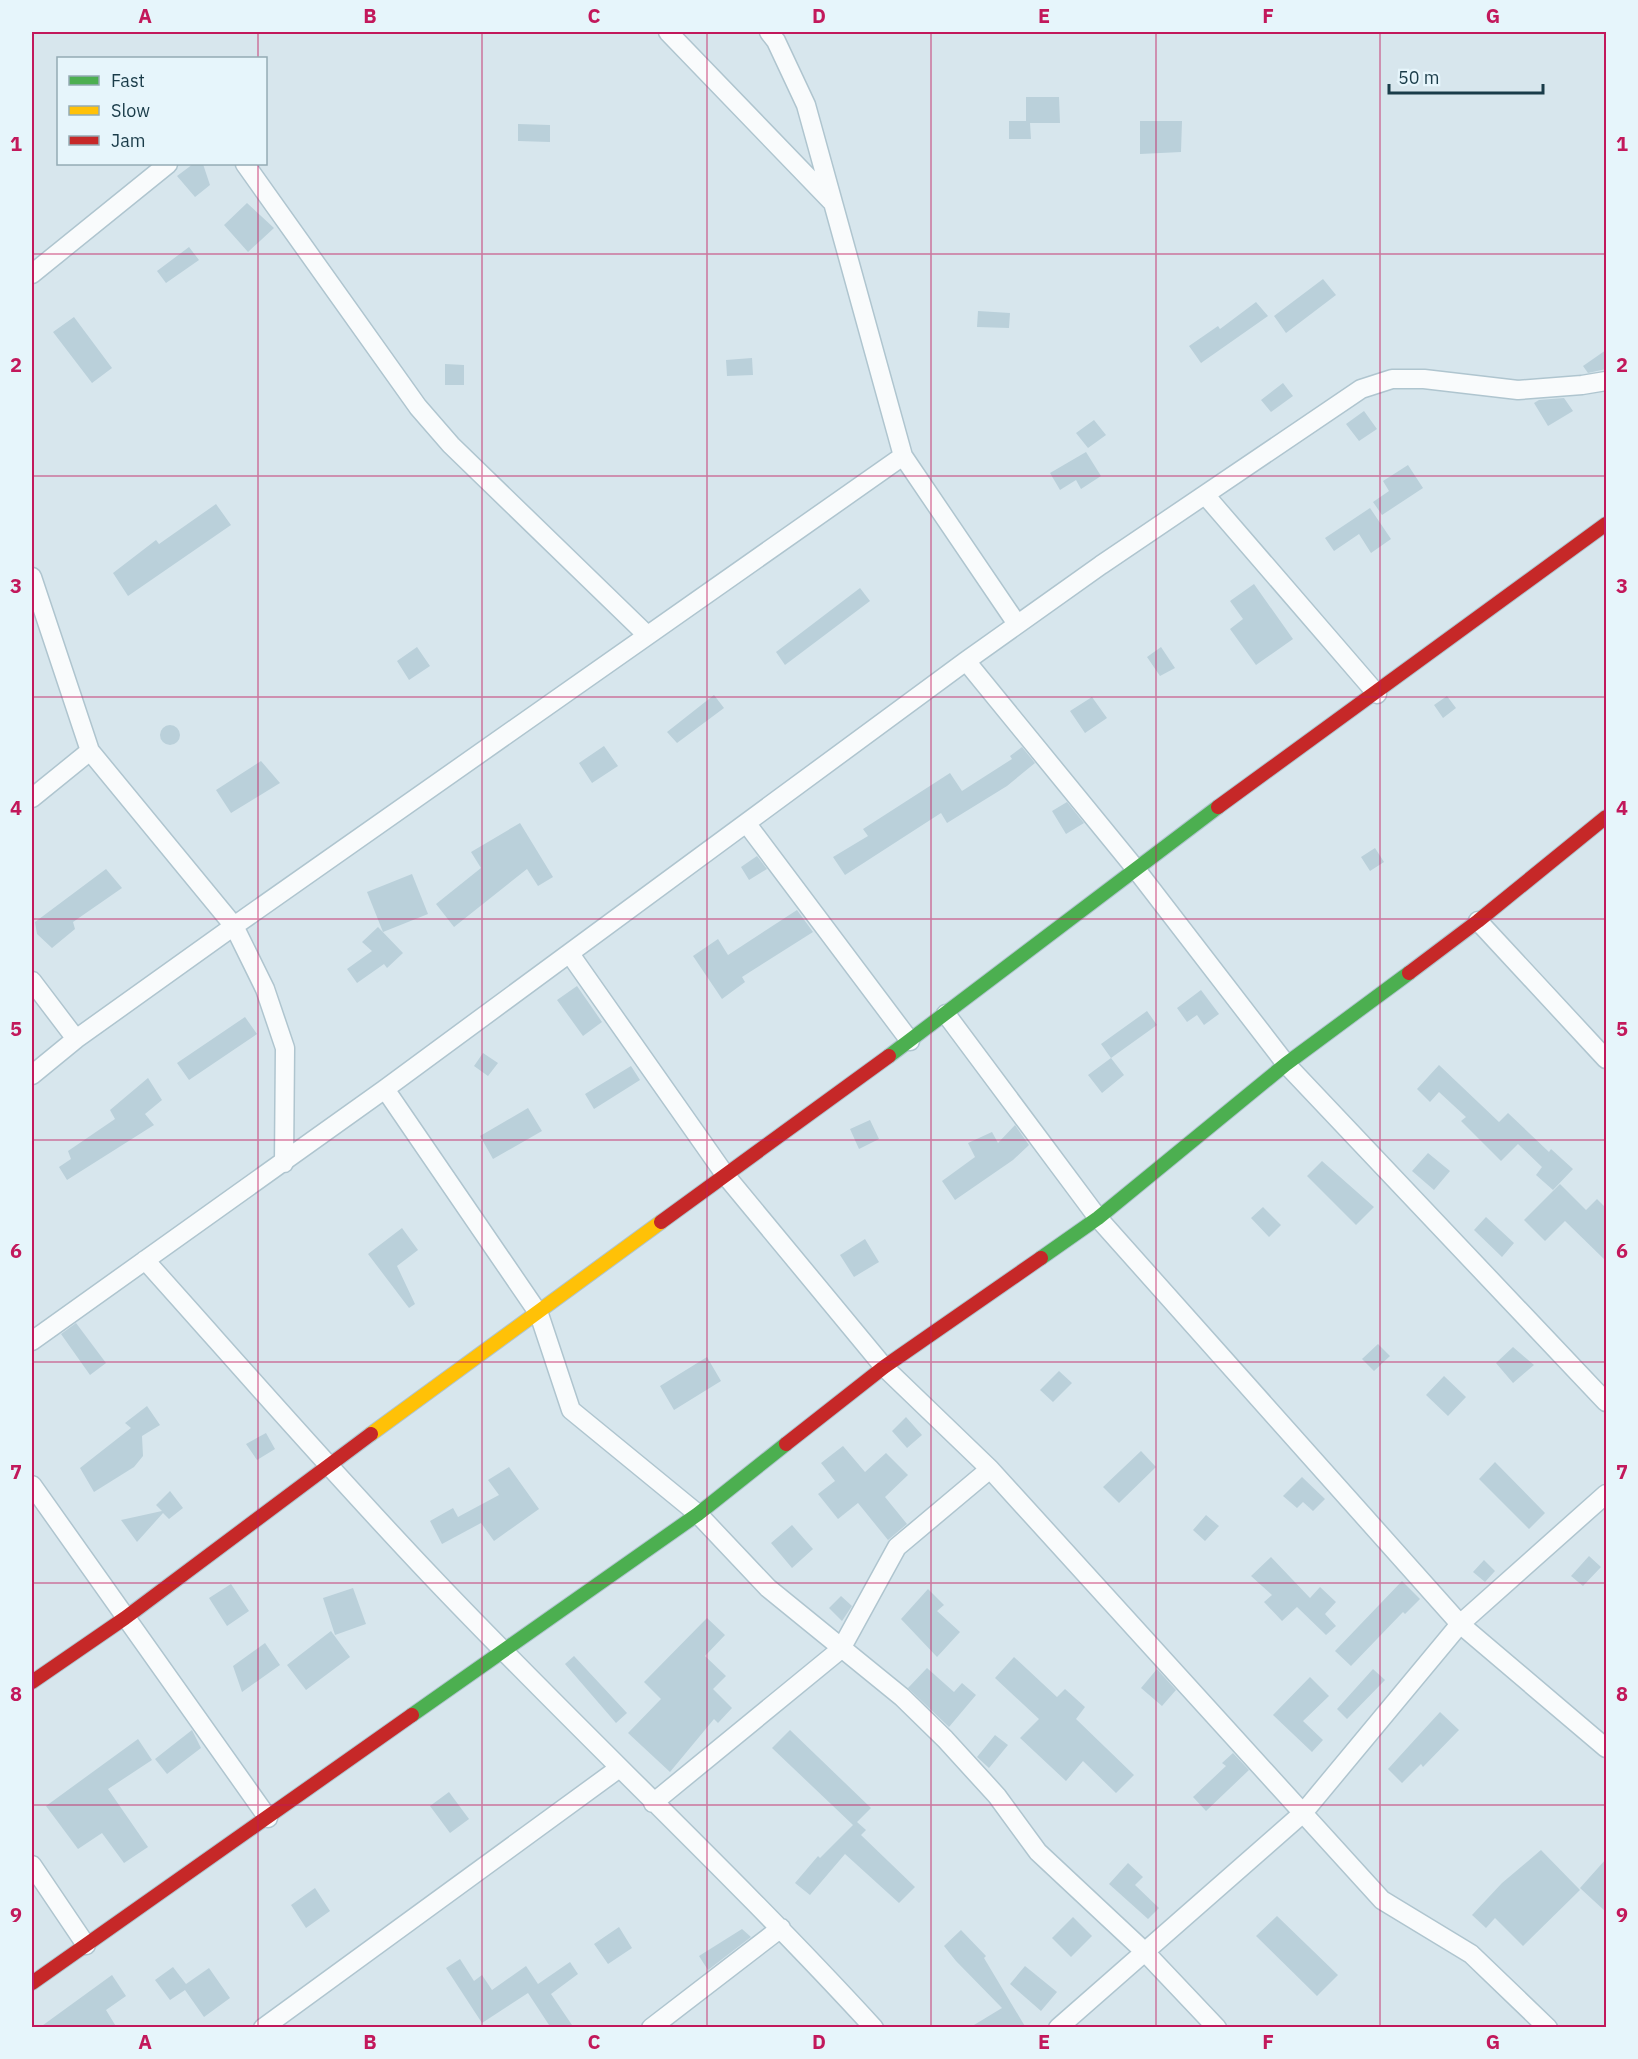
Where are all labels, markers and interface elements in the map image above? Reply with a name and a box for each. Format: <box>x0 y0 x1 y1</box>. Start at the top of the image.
text: A <box>138 2 152 29</box>
text: B <box>363 2 377 29</box>
text: C <box>587 2 601 29</box>
text: D <box>812 2 826 29</box>
text: E <box>1038 2 1050 29</box>
text: F <box>1262 2 1274 29</box>
text: G <box>1486 2 1500 29</box>
legend <box>57 57 267 165</box>
scale bar <box>1389 57 1544 95</box>
text: 50 m <box>1398 66 1440 89</box>
text: Fast <box>111 69 145 92</box>
text: Slow <box>111 99 150 122</box>
text: Jam <box>111 129 146 152</box>
text: 1 <box>10 130 22 157</box>
text: 1 <box>1616 130 1628 157</box>
text: 2 <box>10 351 22 378</box>
text: 2 <box>1616 351 1628 378</box>
text: 3 <box>10 572 22 599</box>
text: 3 <box>1616 572 1628 599</box>
text: 4 <box>10 794 22 821</box>
text: 4 <box>1616 794 1628 821</box>
text: 5 <box>10 1015 22 1042</box>
text: 5 <box>1616 1015 1628 1042</box>
text: 6 <box>10 1237 22 1264</box>
text: 6 <box>1616 1237 1628 1264</box>
text: 7 <box>10 1458 22 1485</box>
text: 7 <box>1616 1458 1628 1485</box>
text: 8 <box>10 1680 22 1707</box>
text: 8 <box>1616 1680 1628 1707</box>
text: 9 <box>10 1901 22 1928</box>
text: 9 <box>1616 1901 1628 1928</box>
text: A <box>138 2028 152 2055</box>
text: B <box>363 2028 377 2055</box>
text: C <box>587 2028 601 2055</box>
text: D <box>812 2028 826 2055</box>
text: E <box>1038 2028 1050 2055</box>
text: F <box>1262 2028 1274 2055</box>
text: G <box>1486 2028 1500 2055</box>

